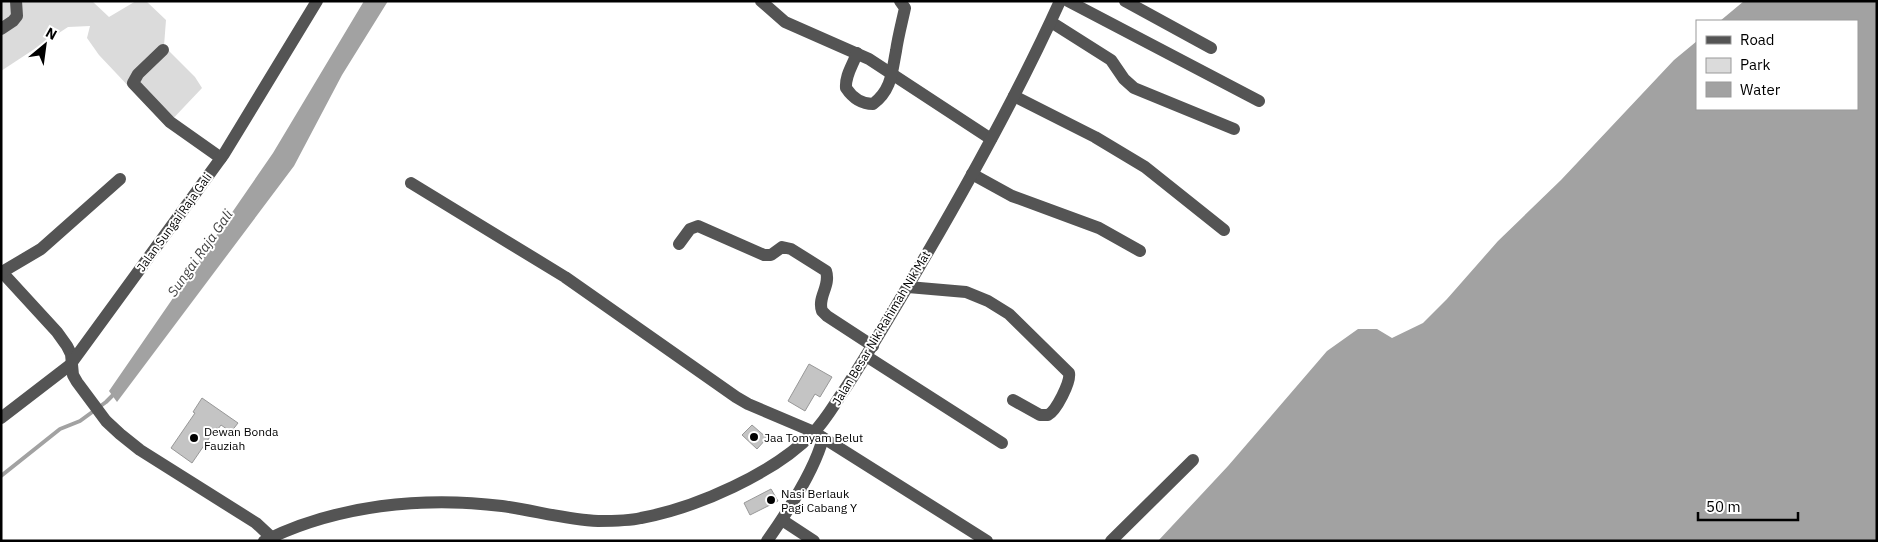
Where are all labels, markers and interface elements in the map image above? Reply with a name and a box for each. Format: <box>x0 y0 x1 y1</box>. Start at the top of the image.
north arrow <box>20 20 70 70</box>
legend <box>1696 20 1858 110</box>
text: N <box>43 23 60 44</box>
text: Road <box>1740 30 1775 49</box>
text: Park <box>1740 55 1770 74</box>
text: Water <box>1740 80 1781 99</box>
street label: Jalan Sungai Raja Gali <box>133 170 215 274</box>
water label: Sungai Raja Gali <box>164 206 236 300</box>
street label: Jalan Besar Nik Rahimah Nik Mat <box>829 248 933 408</box>
place label: Dewan Bonda Fauziah <box>204 424 279 453</box>
place label: Jaa Tomyam Belut <box>764 430 863 445</box>
marker: Jaa Tomyam Belut <box>748 431 760 443</box>
marker: Dewan Bonda Fauziah <box>188 432 200 444</box>
place label: Nasi Berlauk Pagi Cabang Y <box>781 486 857 515</box>
scale bar <box>1698 490 1798 522</box>
marker: Nasi Berlauk Pagi Cabang Y <box>765 494 777 506</box>
text: 50 m <box>1706 497 1741 516</box>

